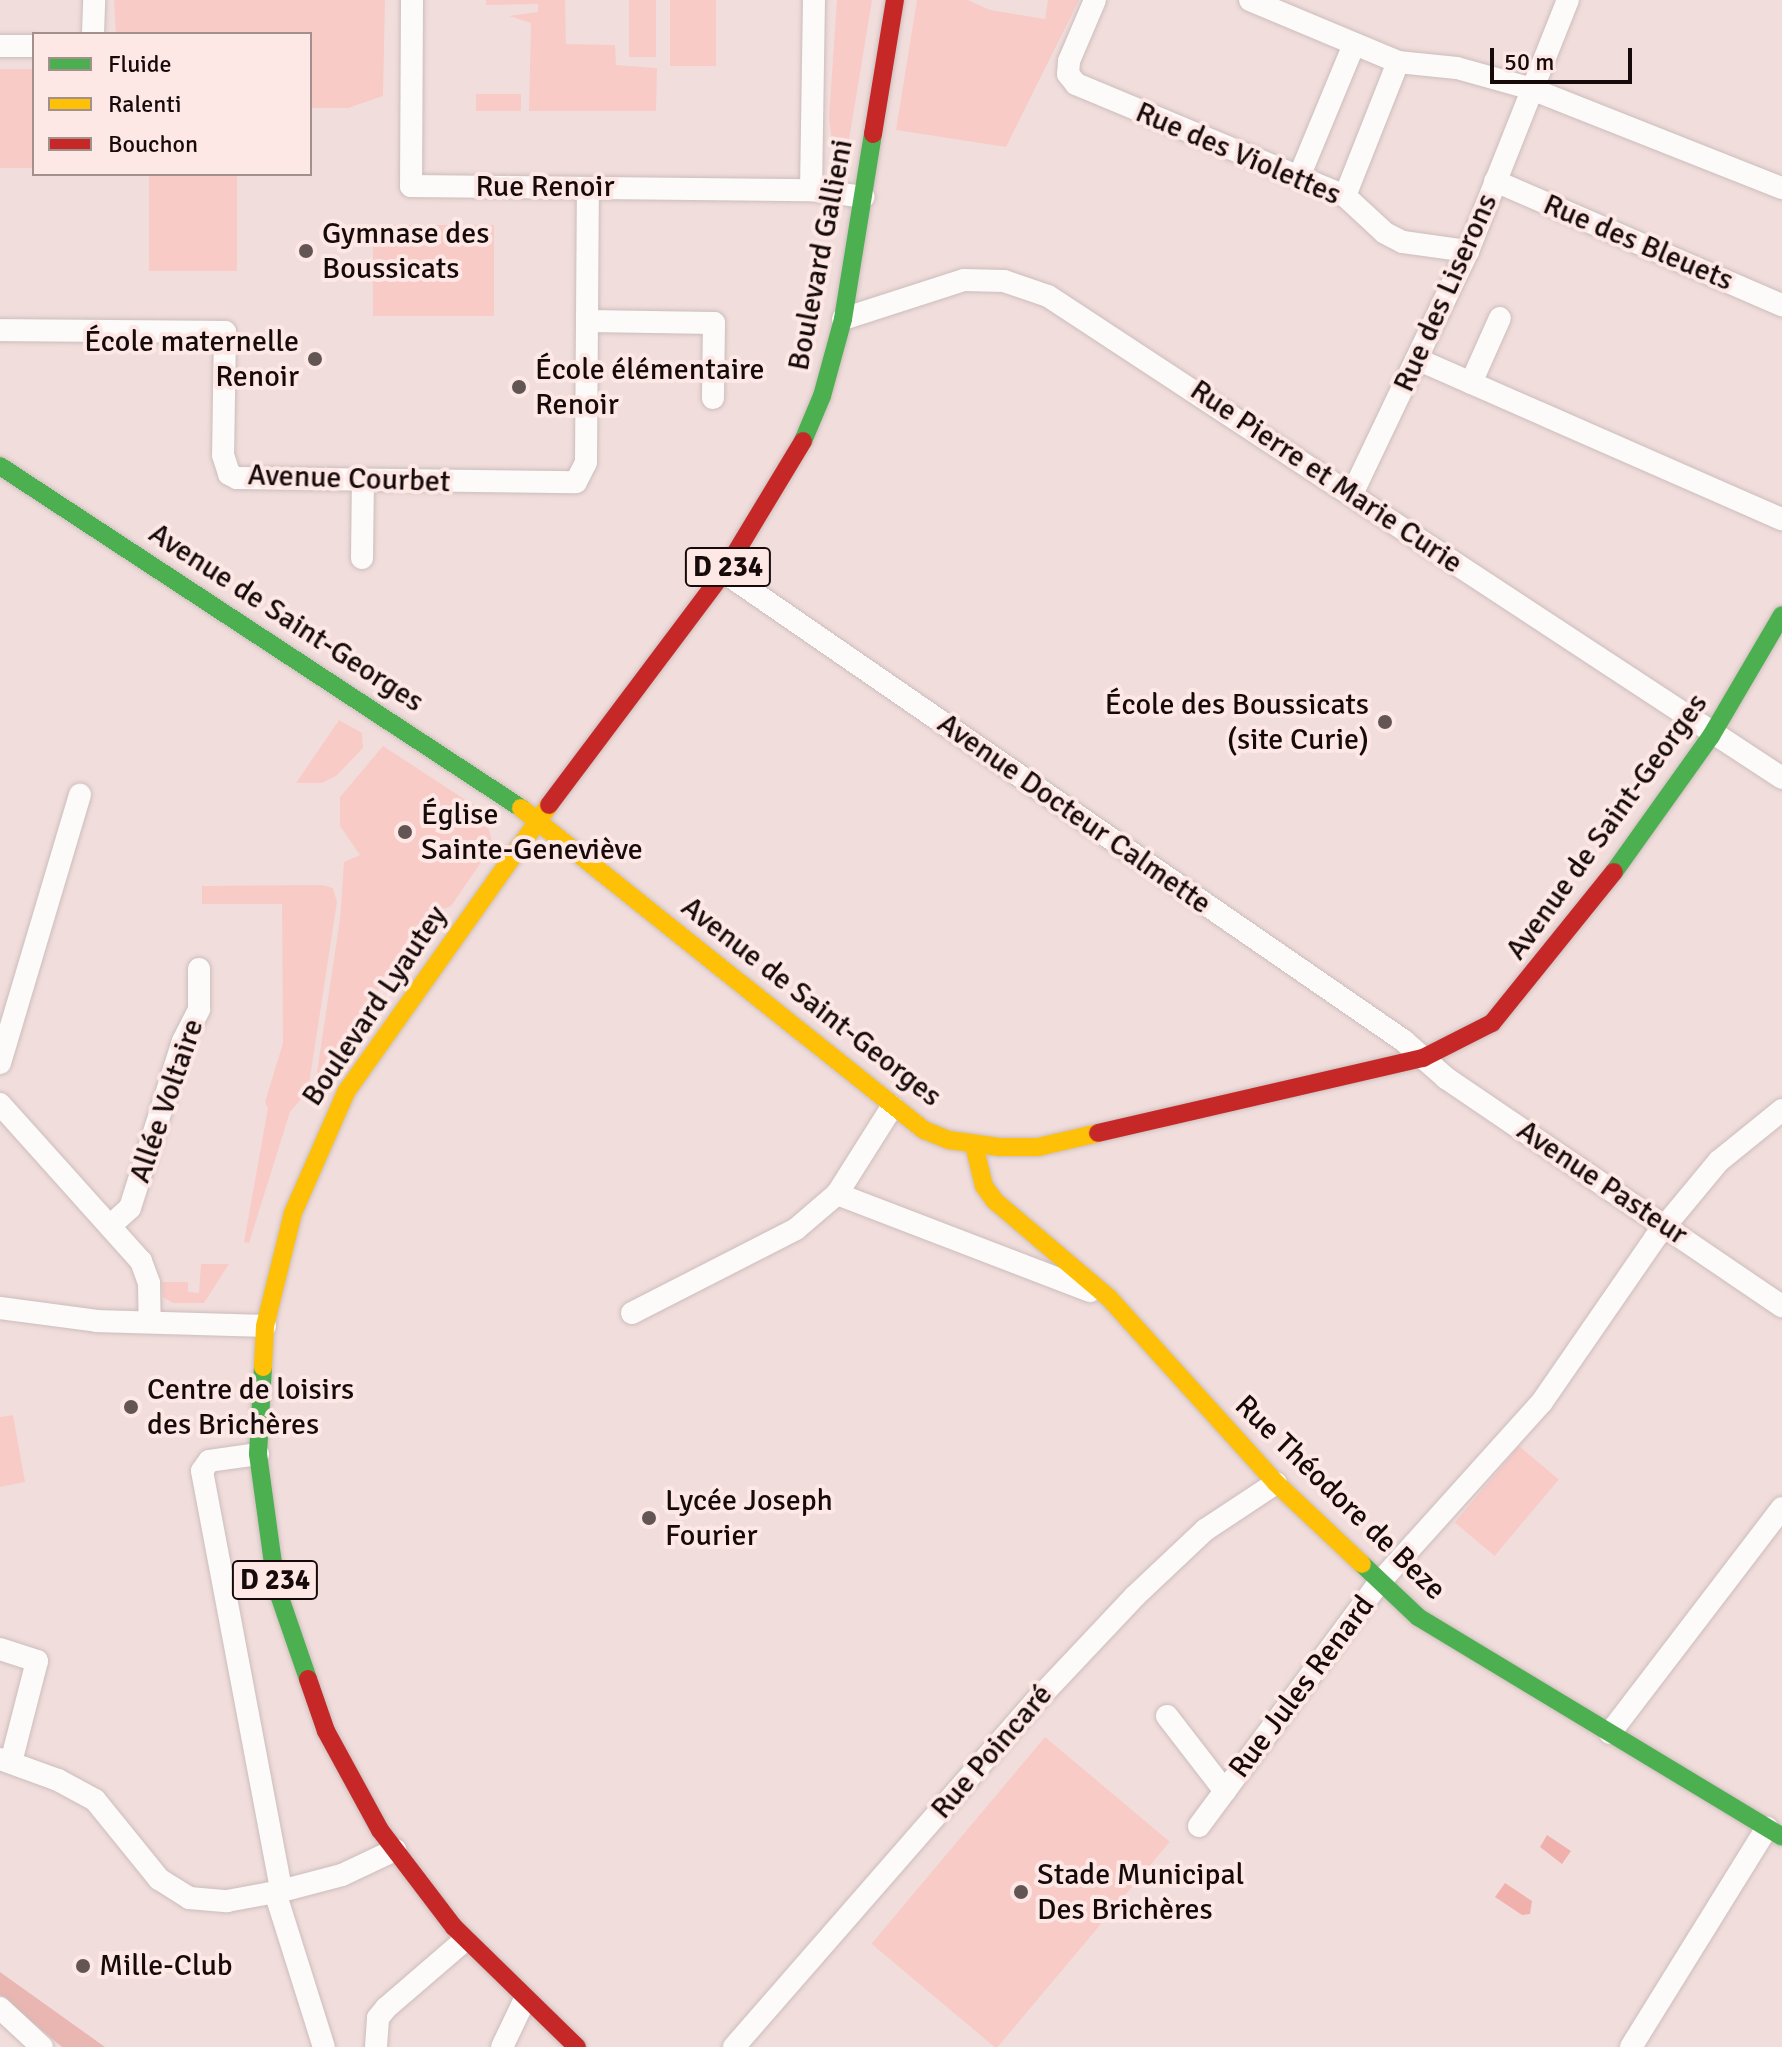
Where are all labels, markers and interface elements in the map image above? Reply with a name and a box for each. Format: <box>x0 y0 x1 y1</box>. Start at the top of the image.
legend <box>32 32 312 176</box>
scale bar <box>1494 32 1636 82</box>
text: 50 m <box>1504 47 1554 77</box>
text: Fluide <box>108 49 172 79</box>
text: Ralenti <box>108 89 181 119</box>
street label: Rue des Violettes <box>1130 95 1346 213</box>
text: Bouchon <box>108 129 198 159</box>
street label: Boulevard Gallieni <box>781 136 861 374</box>
street label: Rue Renoir <box>475 169 615 205</box>
street label: Rue des Bleuets <box>1538 187 1738 299</box>
street label: Rue des Liserons <box>1386 188 1506 398</box>
place label: Gymnase des Boussicats <box>322 216 489 286</box>
marker: Gymnase des Boussicats <box>297 242 315 260</box>
place label: École maternelle Renoir <box>84 324 299 394</box>
marker: École maternelle Renoir <box>306 350 324 368</box>
place label: École élémentaire Renoir <box>535 352 765 422</box>
street label: Rue Pierre et Marie Curie <box>1183 372 1469 582</box>
marker: École élémentaire Renoir <box>510 378 528 396</box>
street label: Avenue Courbet <box>247 457 451 501</box>
street label: Avenue de Saint-Georges <box>142 516 430 720</box>
road number: D 234 <box>684 543 772 591</box>
place label: École des Boussicats (site Curie) <box>1105 687 1369 758</box>
street label: Avenue de Saint-Georges <box>1498 687 1716 967</box>
street label: Avenue Docteur Calmette <box>930 706 1218 922</box>
marker: École des Boussicats (site Curie) <box>1376 713 1394 731</box>
place label: Église Sainte-Geneviève <box>421 797 643 868</box>
marker: Église Sainte-Geneviève <box>396 823 414 841</box>
street label: Avenue de Saint-Georges <box>674 889 948 1115</box>
street label: Boulevard Lyautey <box>295 899 455 1113</box>
street label: Allée Voltaire <box>122 1014 212 1188</box>
street label: Avenue Pasteur <box>1510 1113 1694 1253</box>
place label: Centre de loisirs des Brichères <box>147 1372 354 1442</box>
street label: Rue Théodore de Beze <box>1227 1388 1453 1608</box>
marker: Centre de loisirs des Brichères <box>122 1398 140 1416</box>
place label: Lycée Joseph Fourier <box>665 1483 833 1554</box>
marker: Lycée Joseph Fourier <box>640 1509 658 1527</box>
road number: D 234 <box>231 1556 319 1604</box>
street label: Rue Jules Renard <box>1222 1589 1382 1785</box>
street label: Rue Poincaré <box>924 1677 1060 1827</box>
place label: Stade Municipal Des Brichères <box>1037 1857 1244 1928</box>
marker: Stade Municipal Des Brichères <box>1012 1883 1030 1901</box>
place label: Mille-Club <box>99 1948 233 1984</box>
marker: Mille-Club <box>74 1957 92 1975</box>

